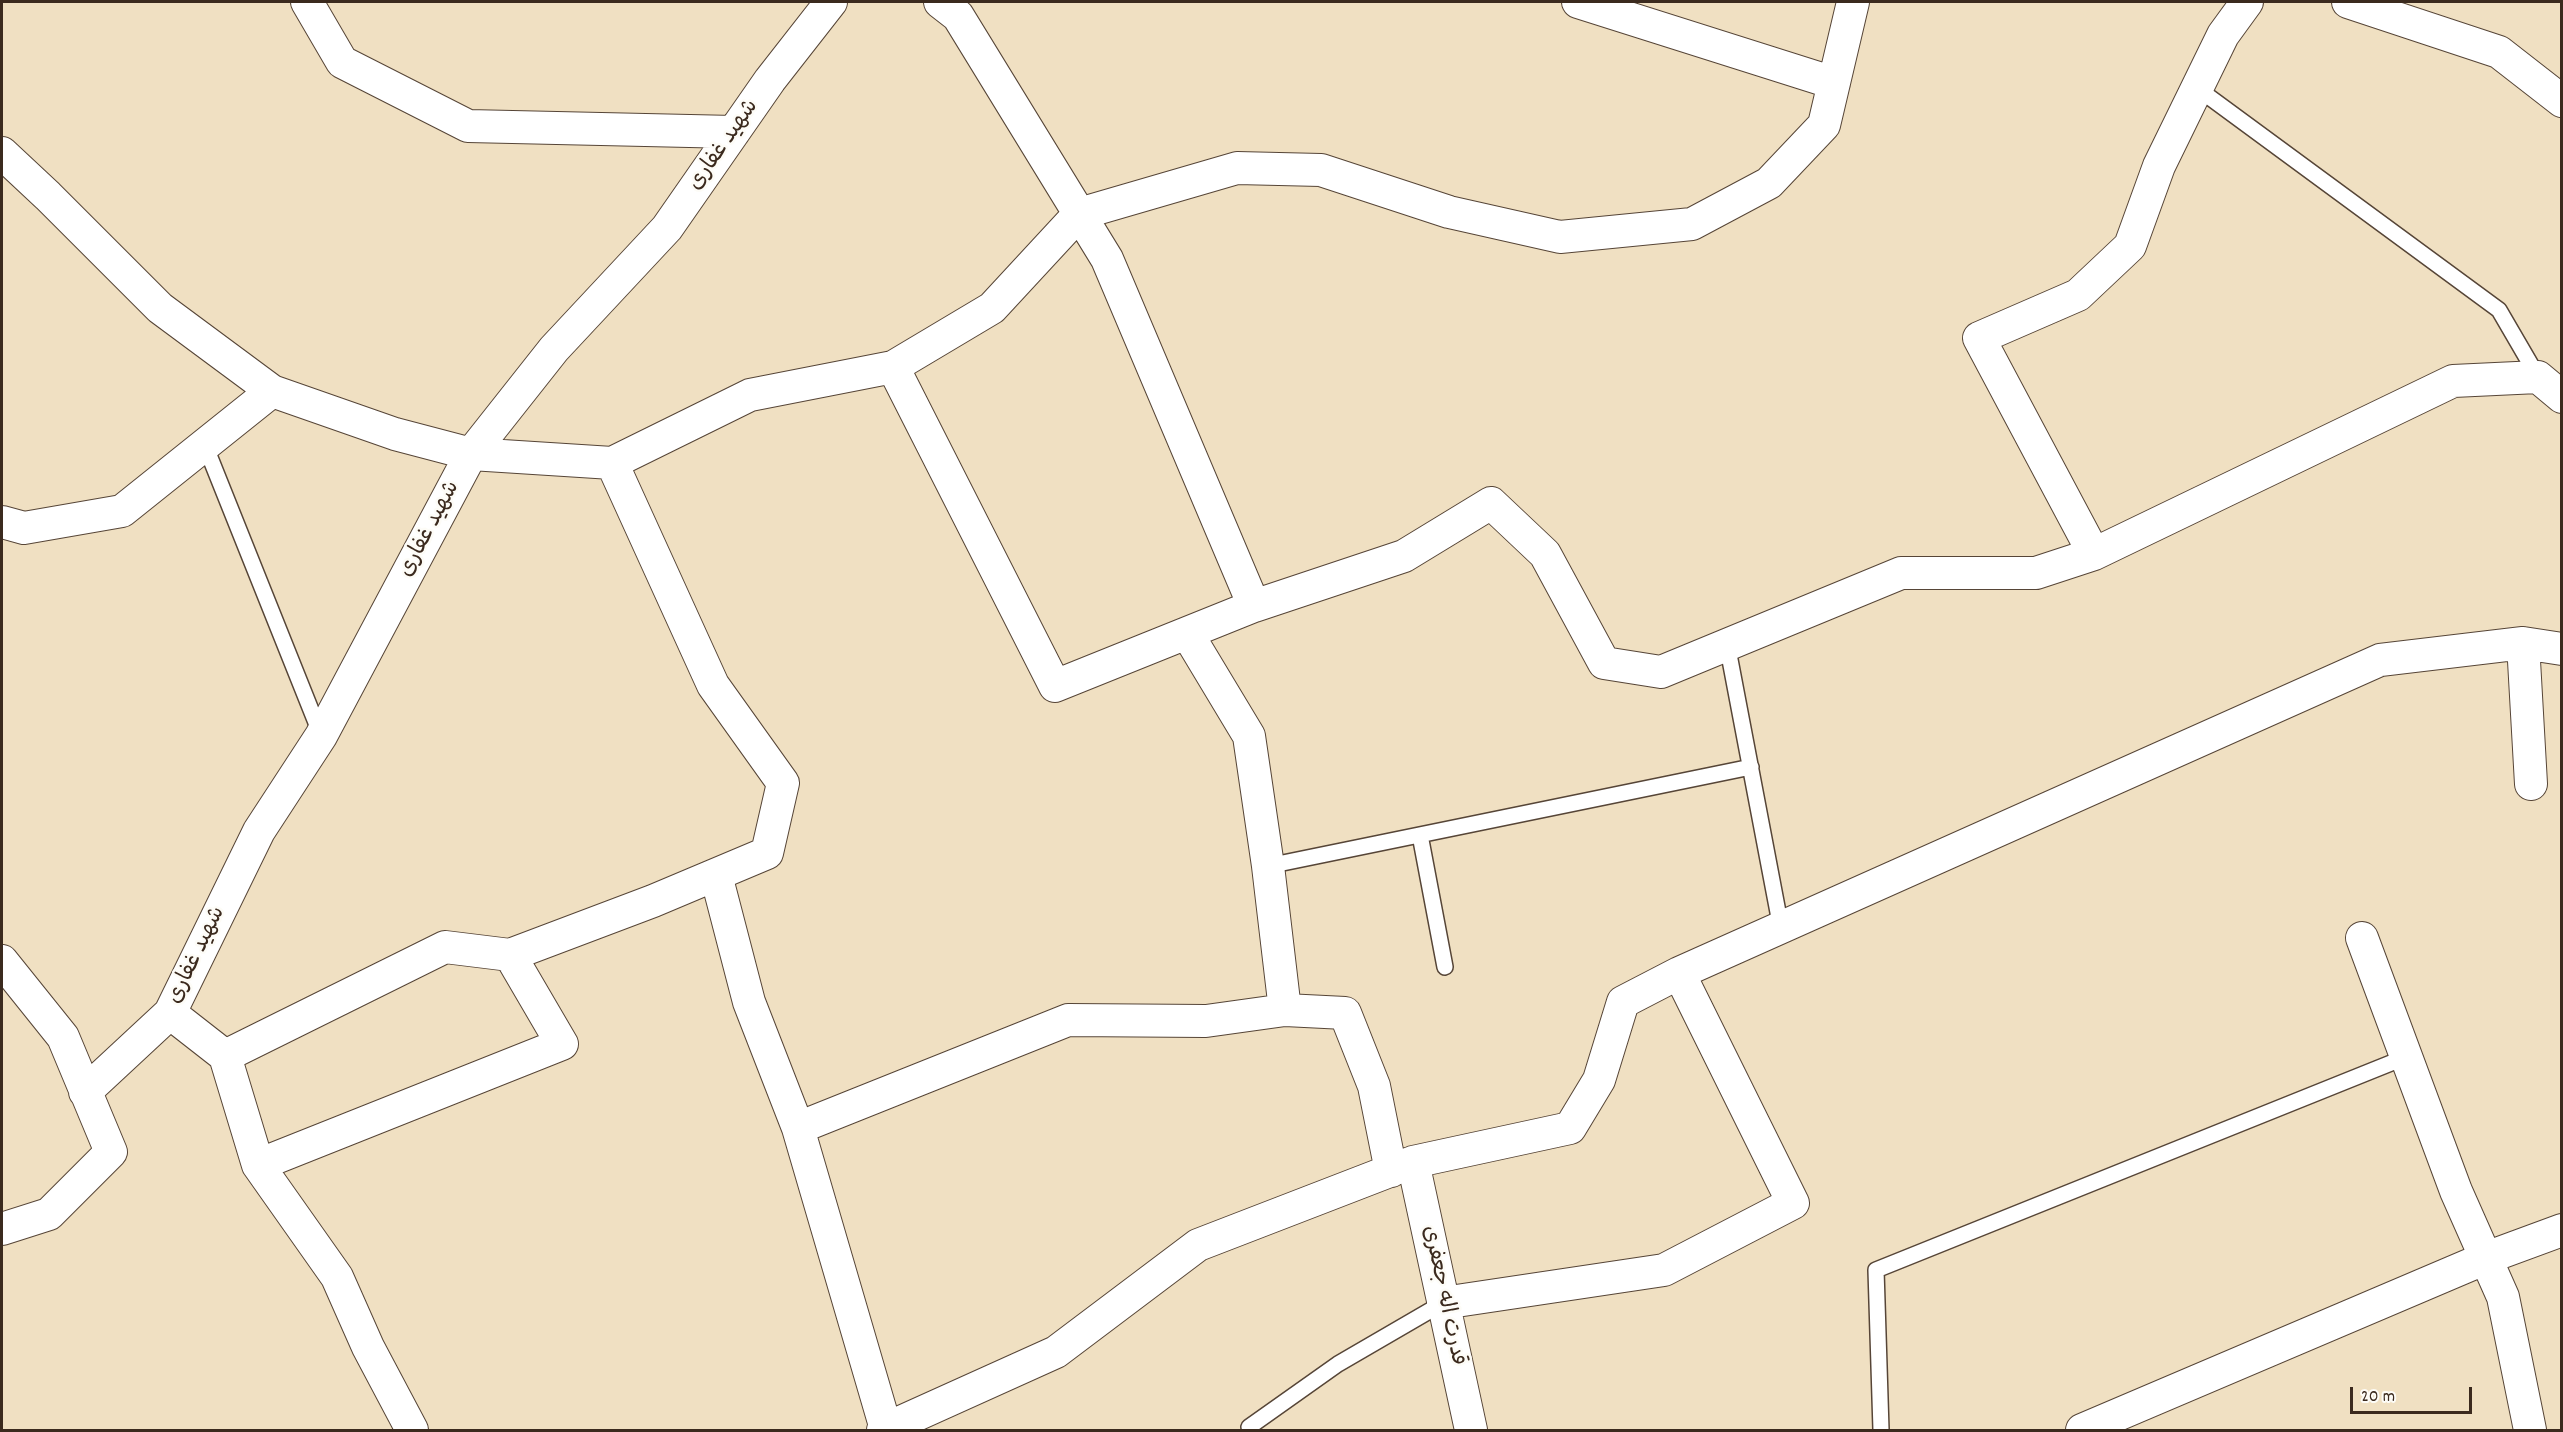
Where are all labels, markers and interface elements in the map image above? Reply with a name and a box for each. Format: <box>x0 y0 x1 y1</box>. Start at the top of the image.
street label: شهید غفاری <box>684 95 766 197</box>
street label: شهید غفاری <box>395 477 467 583</box>
street label: شهید غفاری <box>163 903 233 1009</box>
street label: قدرت اله جعفری <box>1414 1224 1470 1368</box>
scale bar <box>2353 1375 2474 1413</box>
text: 20 m <box>2361 1385 2395 1410</box>

